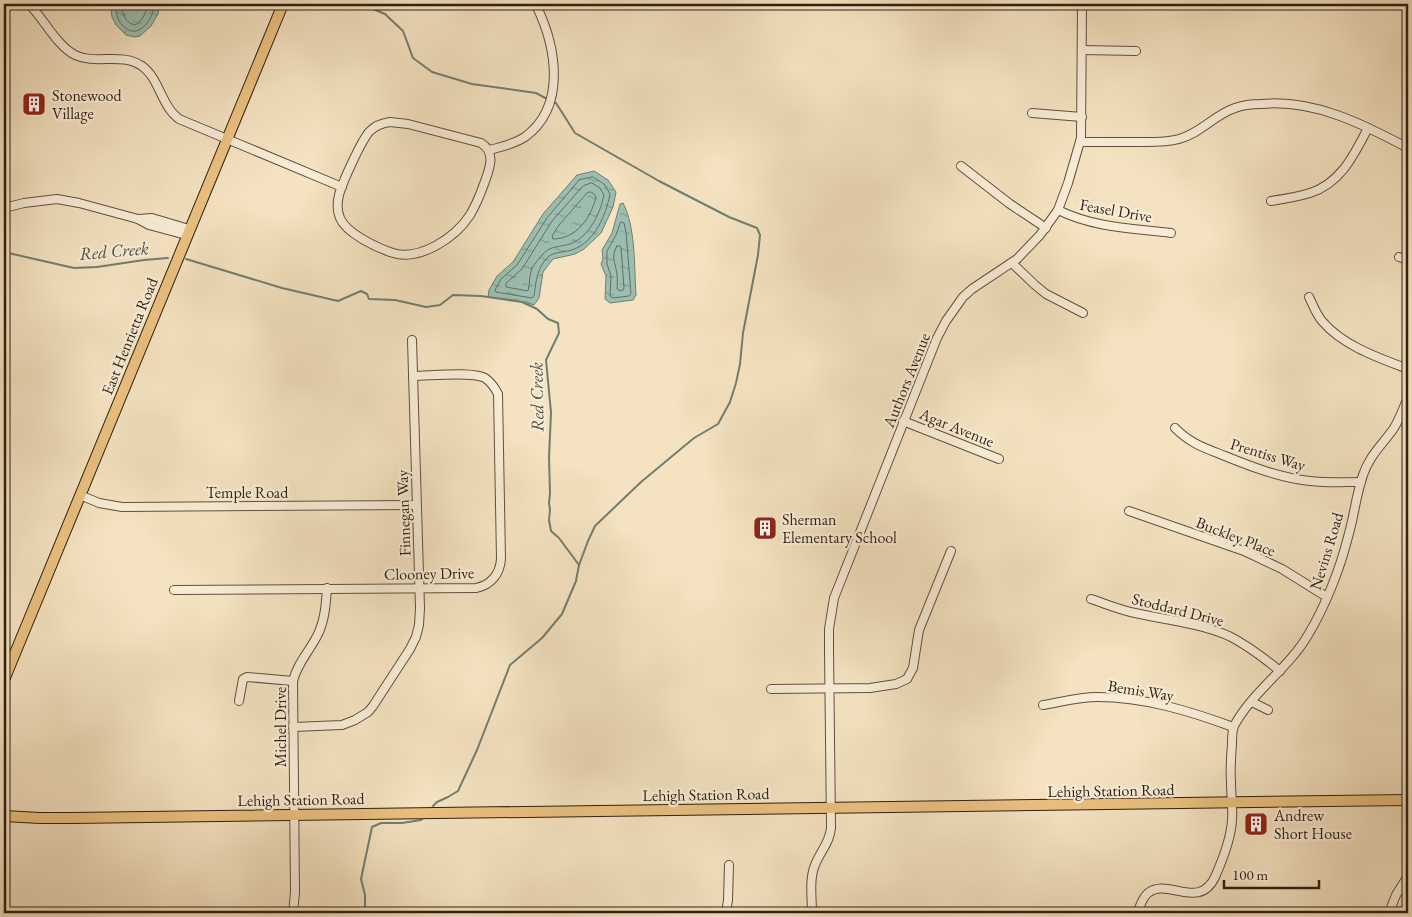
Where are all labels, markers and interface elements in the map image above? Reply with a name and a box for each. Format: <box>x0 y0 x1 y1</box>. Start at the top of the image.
place label: Stonewood Village <box>52 85 122 124</box>
building icon: Stonewood Village <box>21 91 47 117</box>
street label: Feasel Drive <box>1078 194 1154 227</box>
water label: Red Creek <box>78 236 150 265</box>
street label: East Henrietta Road <box>96 274 163 398</box>
street label: Authors Avenue <box>878 330 935 432</box>
water label: Red Creek <box>524 362 549 432</box>
street label: Agar Avenue <box>915 403 997 452</box>
street label: Prentiss Way <box>1228 433 1309 476</box>
street label: Finnegan Way <box>391 468 416 557</box>
street label: Temple Road <box>206 482 289 503</box>
place label: Sherman Elementary School <box>782 509 897 548</box>
street label: Nevins Road <box>1305 509 1348 593</box>
street label: Buckley Place <box>1193 512 1279 561</box>
building icon: Sherman Elementary School <box>752 515 778 541</box>
street label: Clooney Drive <box>384 562 474 585</box>
street label: Stoddard Drive <box>1130 588 1226 631</box>
street label: Bemis Way <box>1106 675 1176 706</box>
street label: Michel Drive <box>270 687 291 767</box>
street label: Lehigh Station Road <box>1047 779 1176 802</box>
street label: Lehigh Station Road <box>642 783 771 806</box>
street label: Lehigh Station Road <box>237 788 366 811</box>
place label: Andrew Short House <box>1273 805 1352 844</box>
building icon: Andrew Short House <box>1243 811 1269 837</box>
scale bar <box>1224 857 1320 889</box>
text: 100 m <box>1232 865 1269 884</box>

